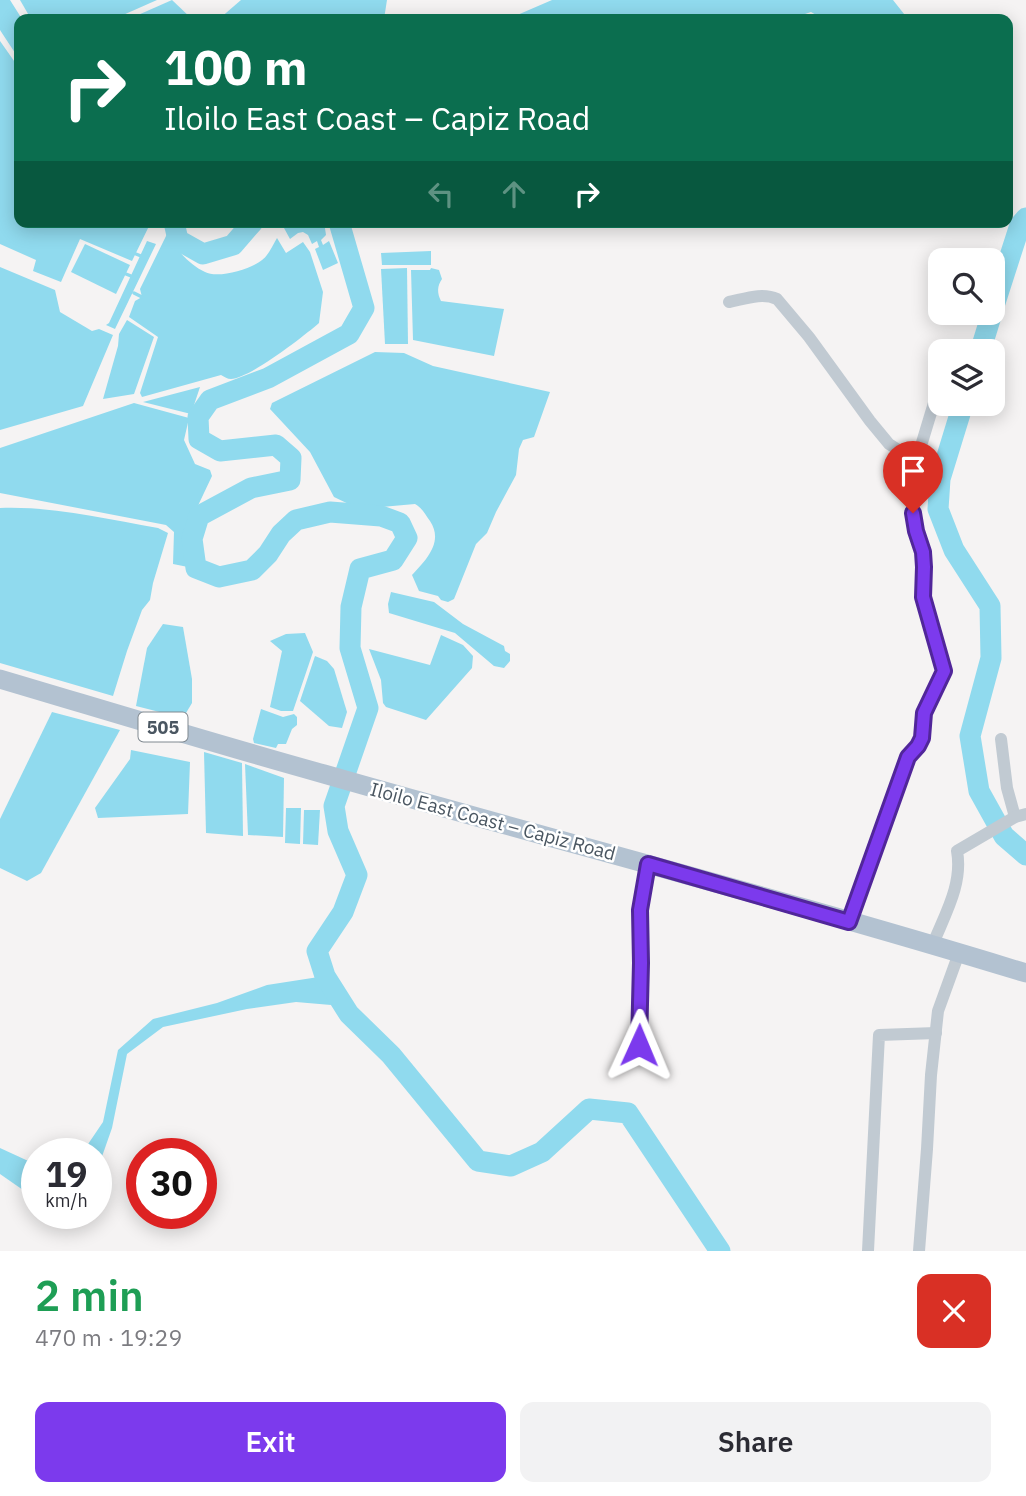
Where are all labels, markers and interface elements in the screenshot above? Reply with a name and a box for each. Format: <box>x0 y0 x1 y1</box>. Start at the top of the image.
text: 100 m <box>164 35 308 98</box>
icon: right <box>49 42 140 133</box>
text: Iloilo East Coast – Capiz Road <box>164 97 590 139</box>
icon: left <box>422 175 460 213</box>
icon: ahead <box>495 175 533 213</box>
icon: right <box>568 175 606 213</box>
map controls <box>928 248 1005 416</box>
button: search <box>928 248 1005 325</box>
button: layers <box>928 339 1005 416</box>
pin <box>883 441 943 513</box>
icon: arrive <box>894 452 932 490</box>
road number: 505 <box>138 712 188 742</box>
street label: Iloilo East Coast – Capiz Road <box>368 777 618 865</box>
position arrow <box>602 1008 676 1082</box>
speed limit sign: 30 <box>126 1138 217 1229</box>
text: 19 <box>45 1151 88 1197</box>
text: km/h <box>45 1189 88 1212</box>
text: 2 min <box>35 1268 144 1323</box>
button: close <box>917 1274 991 1348</box>
text: 470 m · 19:29 <box>35 1322 182 1352</box>
button: Exit <box>35 1402 506 1482</box>
button: Share <box>520 1402 991 1482</box>

